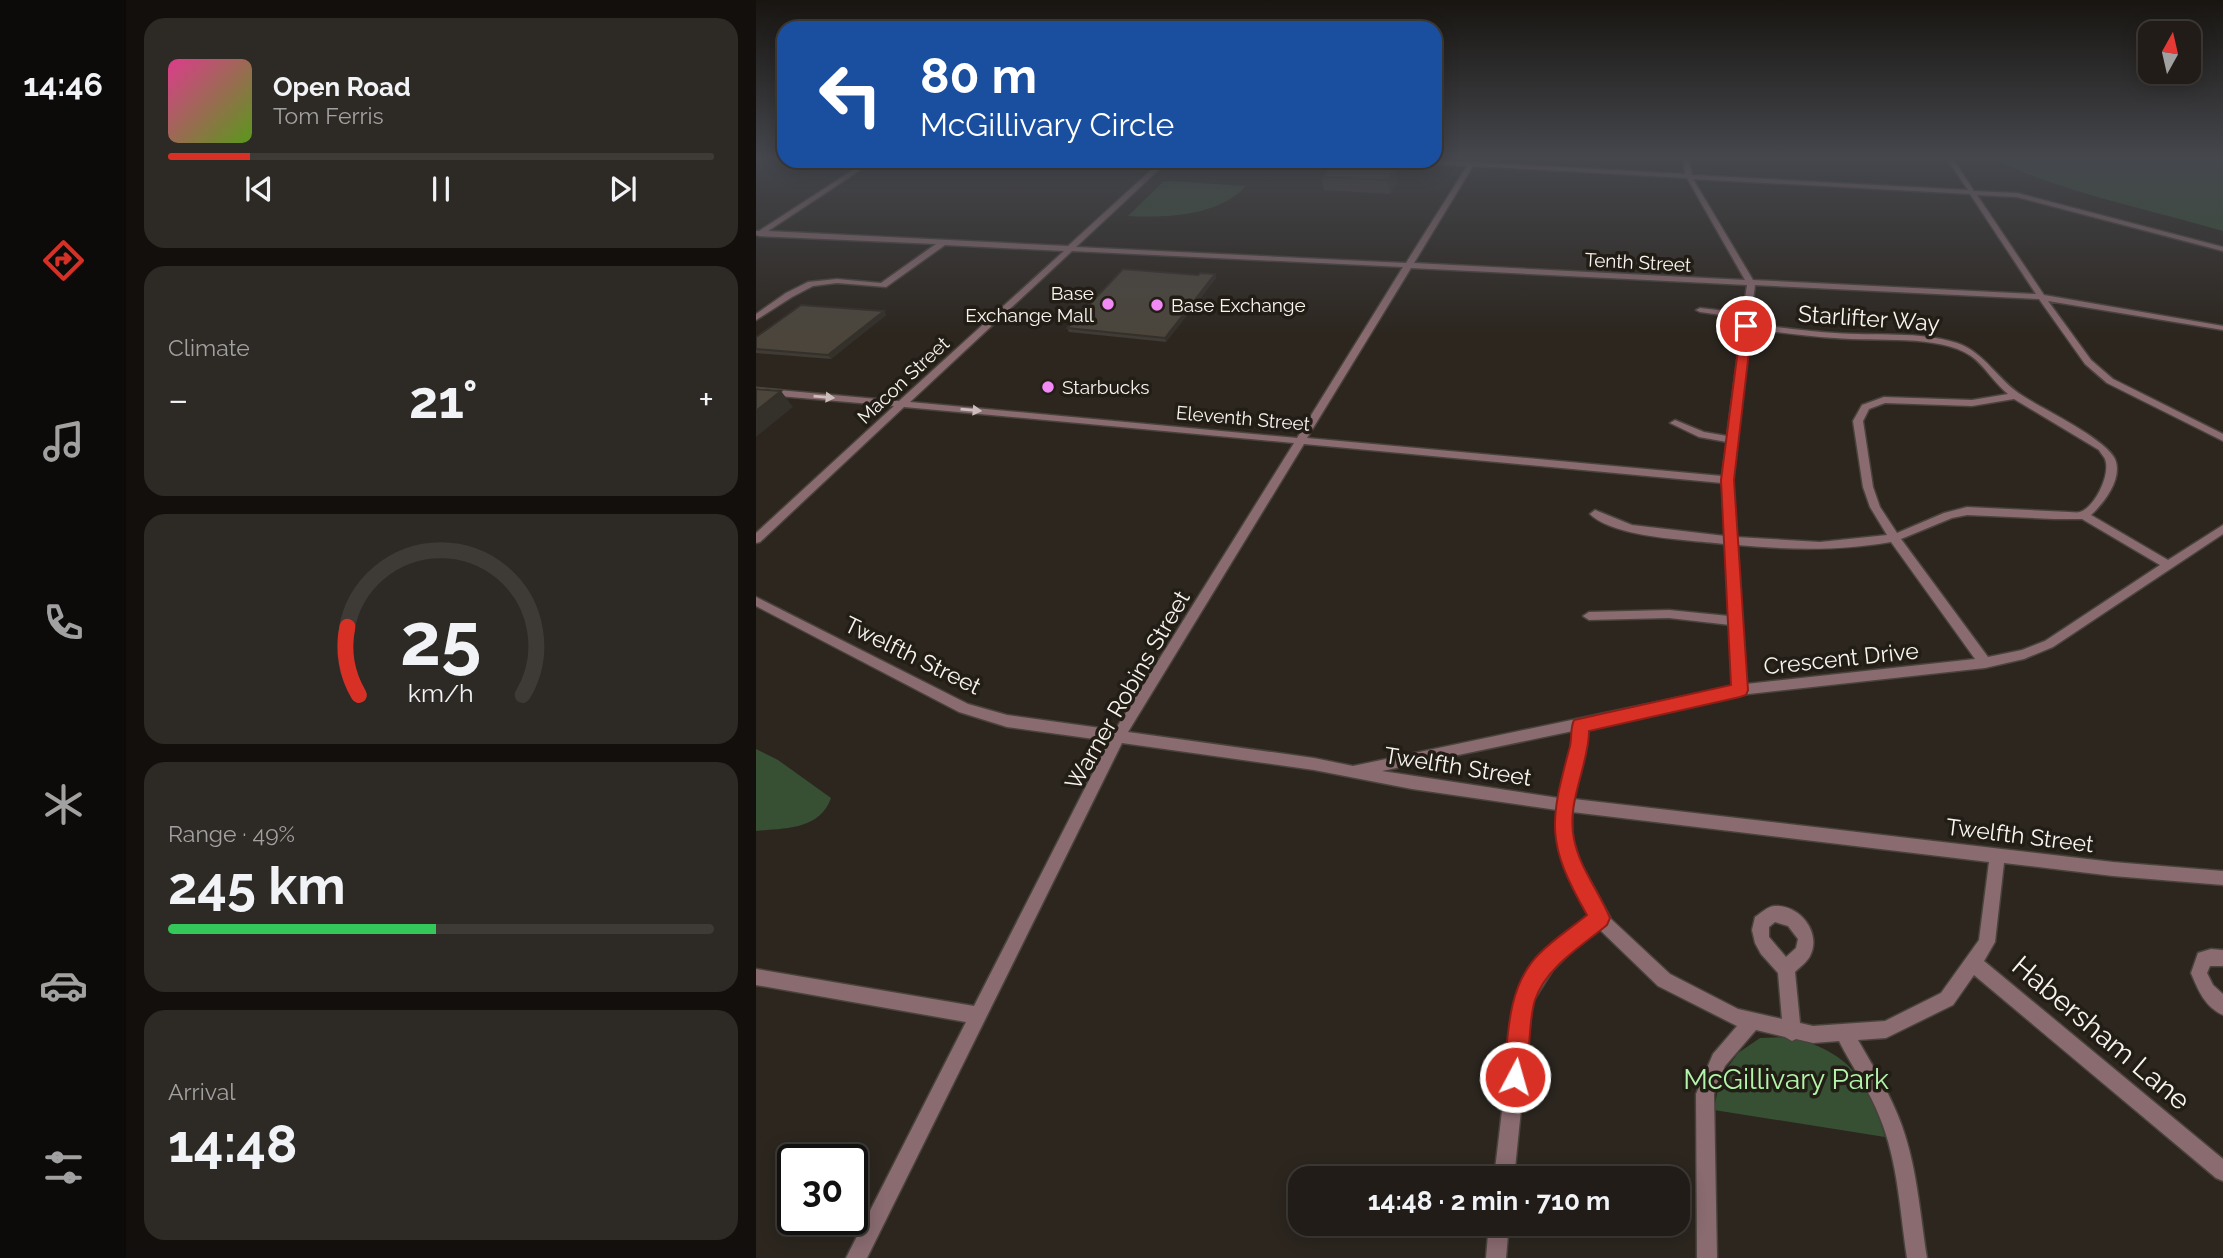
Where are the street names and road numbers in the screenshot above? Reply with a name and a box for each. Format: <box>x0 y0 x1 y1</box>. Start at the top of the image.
street label: Tenth Street <box>1584 248 1692 276</box>
street label: Starlifter Way <box>1797 300 1941 336</box>
street label: Macon Street <box>853 332 954 428</box>
street label: Eleventh Street <box>1175 401 1312 435</box>
street label: Warner Robins Street <box>1059 585 1195 794</box>
street label: Twelfth Street <box>840 610 986 700</box>
street label: Crescent Drive <box>1762 636 1920 680</box>
street label: Twelfth Street <box>1383 741 1534 791</box>
street label: Twelfth Street <box>1945 813 2096 857</box>
street label: Habersham Lane <box>2005 949 2197 1117</box>

